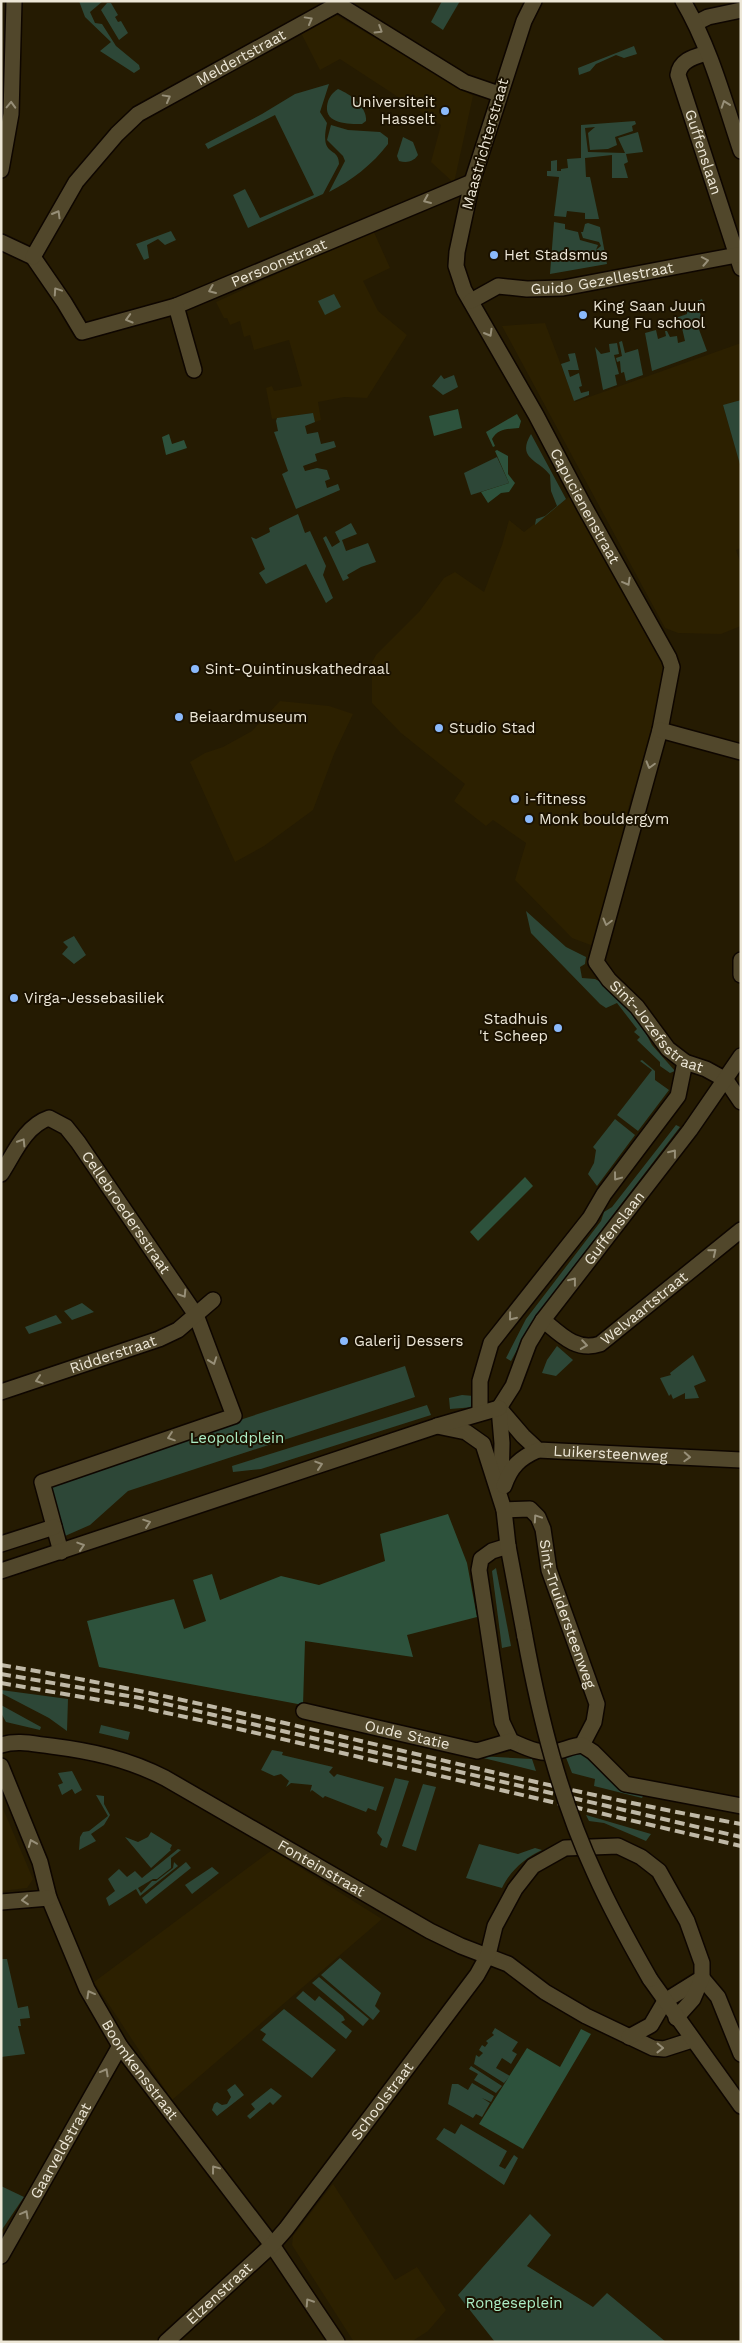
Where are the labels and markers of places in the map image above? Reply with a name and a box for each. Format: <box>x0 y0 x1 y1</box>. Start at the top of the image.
place label: Universiteit Hasselt <box>352 93 436 128</box>
marker: Universiteit Hasselt <box>439 105 451 117</box>
place label: Het Stadsmus <box>504 246 608 264</box>
marker: Het Stadsmus <box>488 249 500 261</box>
place label: King Saan Juun Kung Fu school <box>593 297 706 332</box>
marker: King Saan Juun Kung Fu school <box>577 309 589 321</box>
place label: Sint-Quintinuskathedraal <box>205 660 390 678</box>
marker: Sint-Quintinuskathedraal <box>189 663 201 675</box>
place label: Beiaardmuseum <box>189 708 307 726</box>
marker: Beiaardmuseum <box>173 711 185 723</box>
place label: Studio Stad <box>449 719 535 737</box>
marker: Studio Stad <box>433 722 445 734</box>
place label: i-fitness <box>525 790 586 808</box>
marker: i-fitness <box>509 793 521 805</box>
place label: Monk bouldergym <box>539 810 669 828</box>
marker: Monk bouldergym <box>523 813 535 825</box>
place label: Virga-Jessebasiliek <box>24 989 165 1007</box>
marker: Virga-Jessebasiliek <box>8 992 20 1004</box>
place label: Stadhuis 't Scheep <box>479 1010 548 1045</box>
marker: Stadhuis 't Scheep <box>552 1022 564 1034</box>
place label: Galerij Dessers <box>354 1332 464 1350</box>
marker: Galerij Dessers <box>338 1335 350 1347</box>

